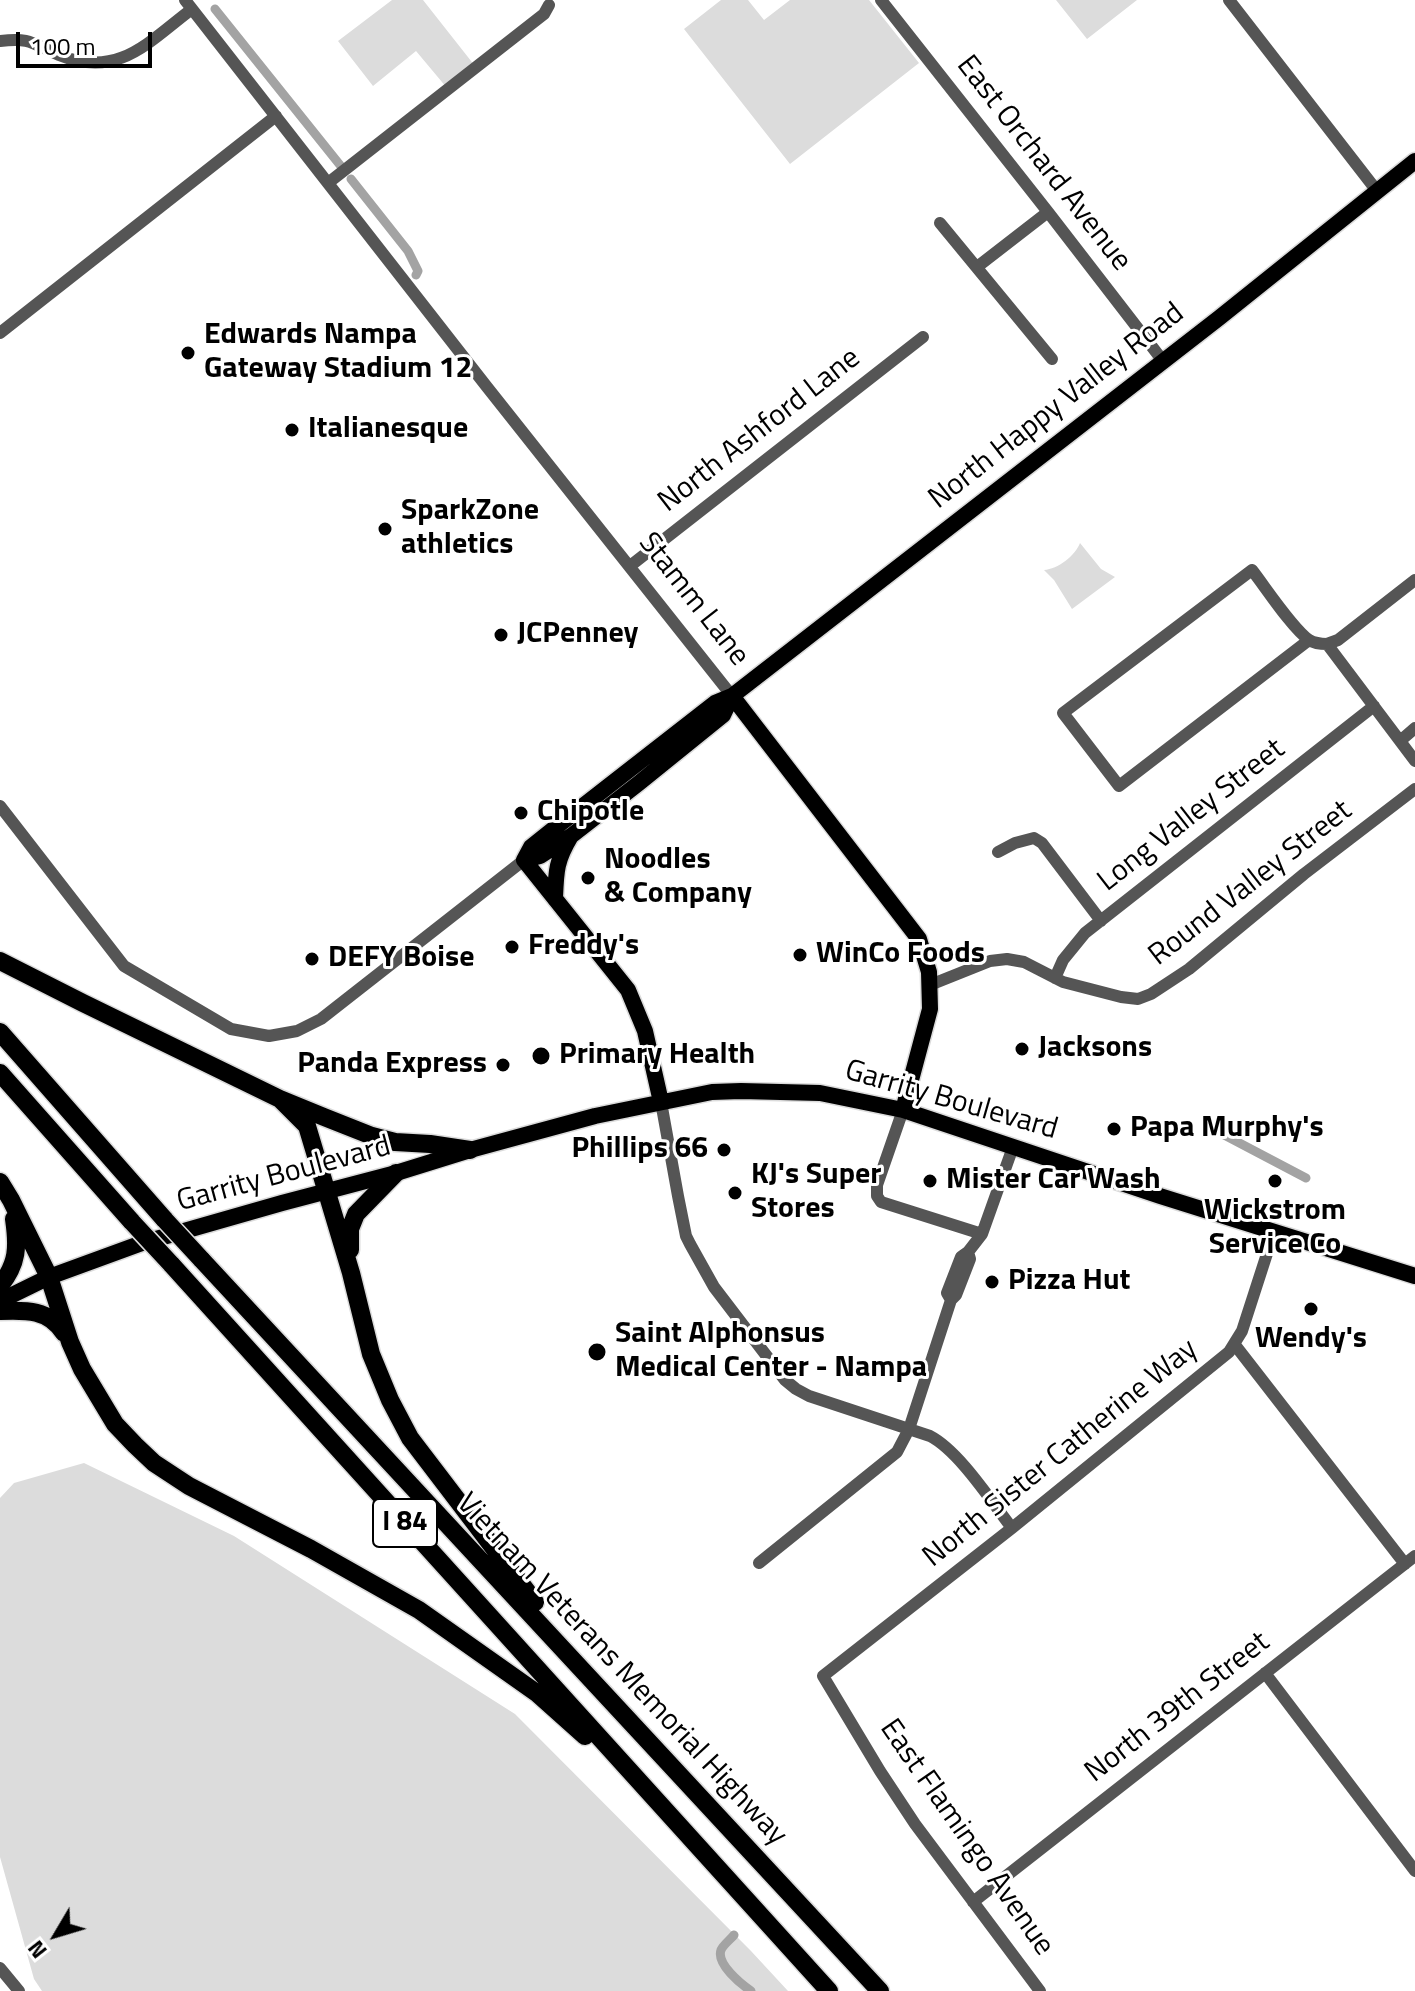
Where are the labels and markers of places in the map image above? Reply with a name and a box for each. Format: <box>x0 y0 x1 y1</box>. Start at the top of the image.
place label: Edwards Nampa Gateway Stadium 12 <box>204 318 472 388</box>
marker: Edwards Nampa Gateway Stadium 12 <box>179 344 197 362</box>
place label: Italianesque <box>308 412 468 448</box>
marker: Italianesque <box>283 421 301 439</box>
place label: SparkZone athletics <box>401 494 539 564</box>
marker: SparkZone athletics <box>376 520 394 538</box>
place label: JCPenney <box>517 617 639 653</box>
marker: JCPenney <box>492 626 510 644</box>
place label: Chipotle <box>537 795 644 831</box>
marker: Chipotle <box>512 804 530 822</box>
place label: Noodles & Company <box>604 843 752 914</box>
marker: Noodles & Company <box>579 869 597 887</box>
place label: Freddy's <box>528 929 639 965</box>
place label: WinCo Foods <box>816 937 985 973</box>
marker: Freddy's <box>503 938 521 956</box>
place label: DEFY Boise <box>328 941 474 977</box>
marker: WinCo Foods <box>791 946 809 964</box>
marker: DEFY Boise <box>303 950 321 968</box>
place label: Jacksons <box>1038 1031 1152 1067</box>
place label: Primary Health <box>559 1038 755 1074</box>
marker: Jacksons <box>1013 1040 1031 1058</box>
marker: Primary Health <box>530 1045 552 1067</box>
place label: Panda Express <box>297 1047 487 1083</box>
marker: Panda Express <box>494 1056 512 1074</box>
place label: Papa Murphy's <box>1130 1111 1324 1147</box>
marker: Papa Murphy's <box>1105 1120 1123 1138</box>
place label: Phillips 66 <box>571 1132 708 1168</box>
marker: Phillips 66 <box>715 1141 733 1159</box>
place label: KJ's Super Stores <box>751 1158 881 1228</box>
place label: Mister Car Wash <box>946 1163 1161 1199</box>
marker: Mister Car Wash <box>921 1172 939 1190</box>
marker: Wickstrom Service Co <box>1266 1172 1284 1190</box>
marker: KJ's Super Stores <box>726 1184 744 1202</box>
place label: Wickstrom Service Co <box>1204 1194 1346 1264</box>
place label: Pizza Hut <box>1008 1264 1130 1300</box>
marker: Pizza Hut <box>983 1273 1001 1291</box>
marker: Wendy's <box>1302 1300 1320 1318</box>
place label: Saint Alphonsus Medical Center - Nampa <box>615 1317 927 1388</box>
place label: Wendy's <box>1255 1322 1367 1358</box>
marker: Saint Alphonsus Medical Center - Nampa <box>586 1341 608 1363</box>

